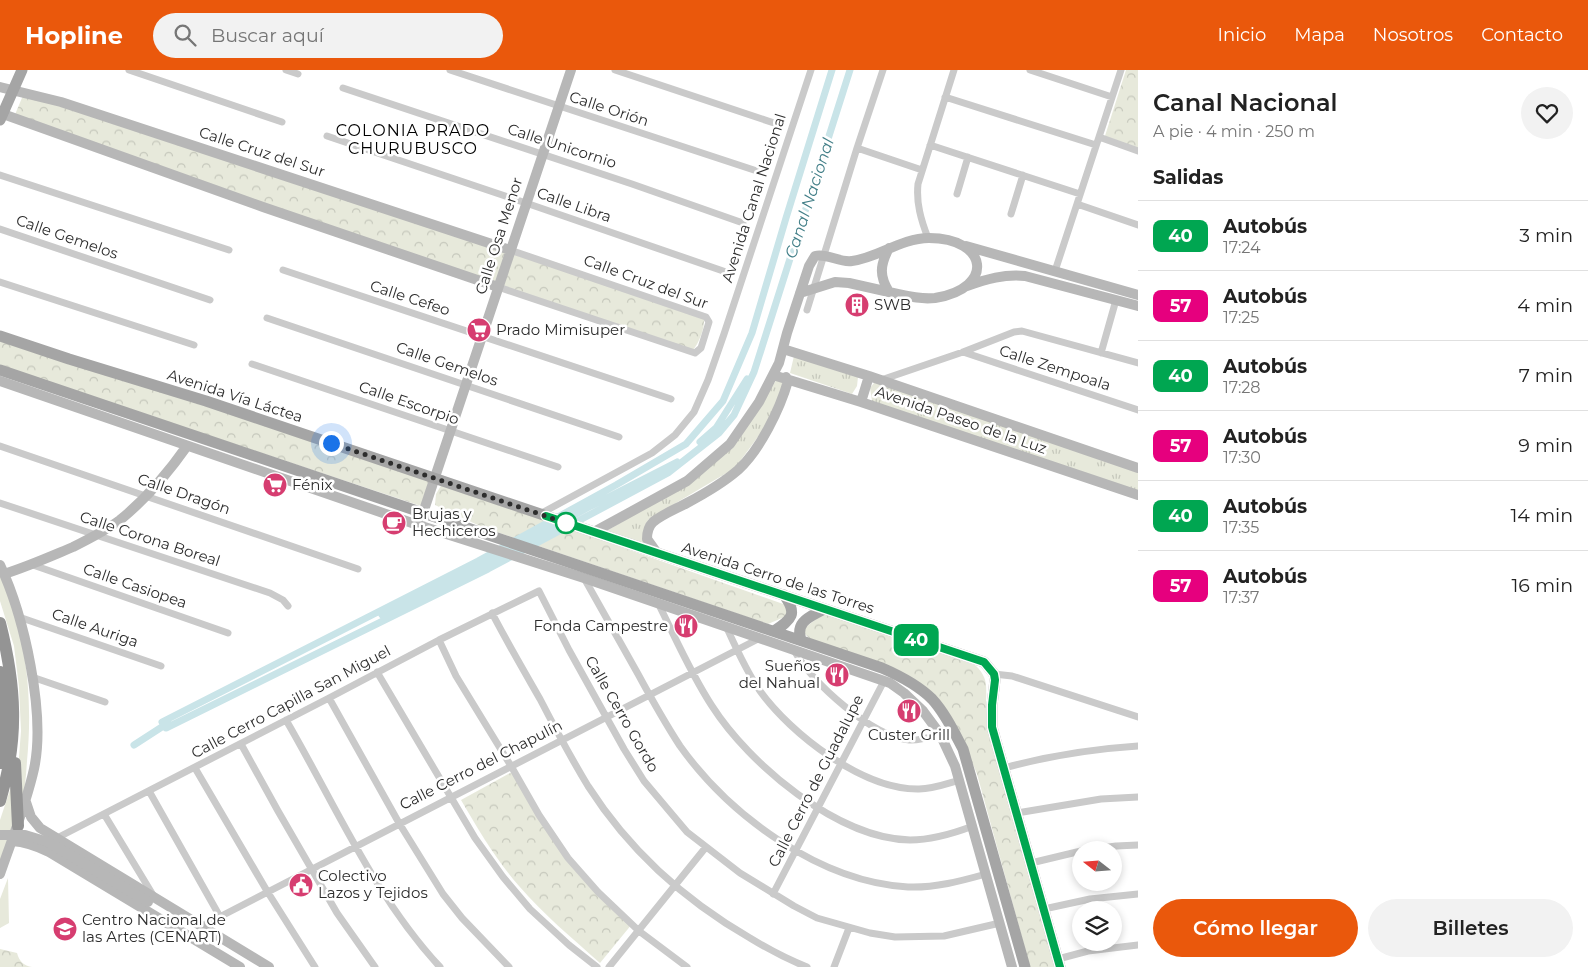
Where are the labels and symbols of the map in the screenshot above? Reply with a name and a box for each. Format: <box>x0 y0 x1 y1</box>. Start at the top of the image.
street label: Calle Orión <box>567 87 651 130</box>
street label: Avenida Canal Nacional <box>717 111 790 285</box>
street label: Calle Unicornio <box>505 119 619 172</box>
district label: COLONIA PRADO CHURUBUSCO <box>336 121 490 158</box>
street label: Calle Cruz del Sur <box>197 122 328 181</box>
water label: Canal Nacional <box>781 135 838 261</box>
street label: Calle Osa Menor <box>471 175 526 297</box>
street label: Calle Libra <box>534 183 614 226</box>
street label: Calle Gemelos <box>14 210 121 263</box>
street label: Calle Cruz del Sur <box>581 250 711 313</box>
street label: Calle Cefeo <box>368 276 453 319</box>
building icon: SWB <box>844 292 870 318</box>
place label: SWB <box>874 295 911 314</box>
supermarket icon: Prado Mimisuper <box>466 317 492 343</box>
place label: Prado Mimisuper <box>496 320 625 339</box>
street label: Calle Gemelos <box>394 337 501 390</box>
street label: Calle Zempoala <box>997 341 1113 395</box>
street label: Avenida Vía Láctea <box>165 365 305 426</box>
street label: Calle Escorpio <box>356 376 462 429</box>
street label: Avenida Paseo de la Luz <box>873 381 1050 458</box>
your location <box>319 431 344 456</box>
street label: Calle Dragón <box>135 469 233 518</box>
supermarket icon: Fénix <box>262 472 288 498</box>
place label: Fénix <box>292 475 332 494</box>
place label: Brujas y Hechiceros <box>412 504 496 540</box>
street label: Calle Corona Boreal <box>78 507 223 570</box>
cafe icon: Brujas y Hechiceros <box>381 510 407 536</box>
unlabelled marker <box>555 512 577 534</box>
street label: Avenida Cerro de las Torres <box>679 537 877 618</box>
street label: Calle Casiopea <box>81 559 190 612</box>
street label: Calle Auriga <box>49 604 141 651</box>
restaurant icon: Fonda Campestre <box>673 613 699 639</box>
place label: Fonda Campestre <box>533 616 668 635</box>
line badge: 40 <box>894 624 938 656</box>
street label: Calle Cerro Capilla San Miguel <box>188 641 394 762</box>
street label: Calle Cerro Gordo <box>581 652 663 775</box>
place label: Sueños del Nahual <box>739 656 820 692</box>
restaurant icon: Sueños del Nahual <box>824 662 850 688</box>
street label: Calle Cerro de Guadalupe <box>764 691 867 870</box>
restaurant icon: Custer Grill <box>896 698 922 724</box>
street label: Calle Cerro del Chapulín <box>396 715 565 814</box>
place label: Custer Grill <box>868 725 950 744</box>
north arrow <box>1072 841 1122 891</box>
place label: Colectivo Lazos y Tejidos <box>318 866 428 902</box>
public building icon: Colectivo Lazos y Tejidos <box>288 872 314 898</box>
place label: Centro Nacional de las Artes (CENART) <box>82 910 226 946</box>
school or university icon: Centro Nacional de las Artes (CENART) <box>52 916 78 942</box>

